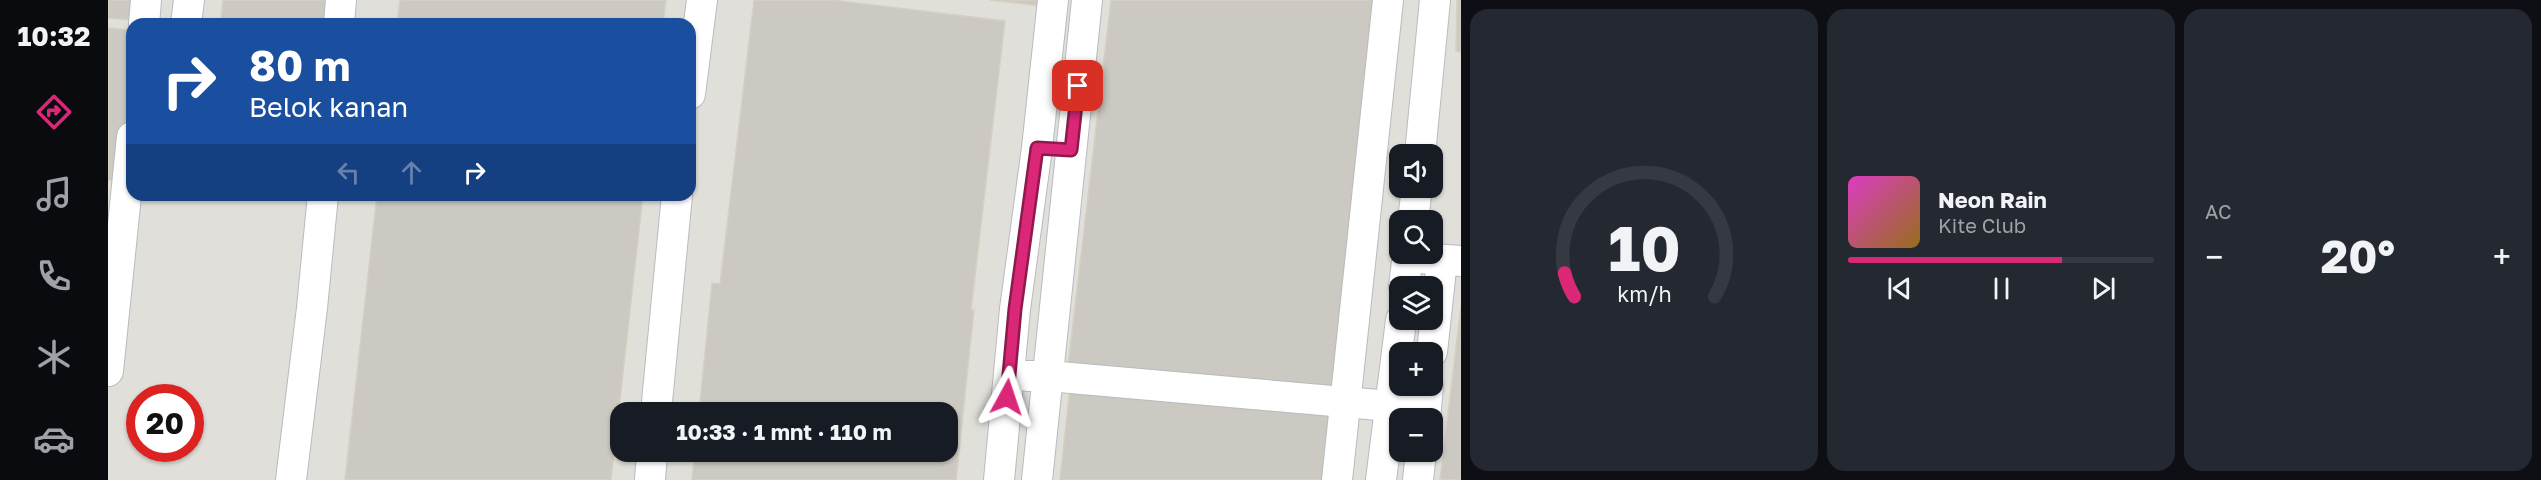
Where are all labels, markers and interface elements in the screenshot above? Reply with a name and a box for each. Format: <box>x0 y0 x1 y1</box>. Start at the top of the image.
text: 10:32 <box>17 20 91 52</box>
text: 80 m <box>249 40 350 90</box>
icon: right <box>150 42 228 120</box>
pin <box>1052 60 1103 111</box>
icon: arrive <box>1061 69 1094 102</box>
icon: directions <box>33 91 75 133</box>
text: Belok kanan <box>249 91 408 123</box>
map controls <box>1389 144 1443 462</box>
button: sound <box>1389 144 1443 198</box>
icon: left <box>332 156 365 189</box>
icon: ahead <box>395 156 428 189</box>
icon: right <box>458 156 491 189</box>
icon: music <box>33 173 75 215</box>
text: Neon Rain <box>1938 186 2047 213</box>
text: AC <box>2205 199 2232 223</box>
button: search <box>1389 210 1443 264</box>
text: 10 <box>1608 210 1680 285</box>
text: Kite Club <box>1938 213 2026 237</box>
text: 20° <box>2321 229 2395 283</box>
text: − <box>2205 237 2223 276</box>
text: + <box>2493 237 2511 276</box>
icon: phone <box>33 255 75 297</box>
icon: previous <box>1883 272 1916 305</box>
icon: pause <box>1985 272 2018 305</box>
icon: next <box>2087 272 2120 305</box>
button: layers <box>1389 276 1443 330</box>
text: km/h <box>1617 281 1671 307</box>
icon: climate <box>33 336 75 378</box>
button: + <box>1389 342 1443 396</box>
position arrow <box>975 365 1039 429</box>
speed limit sign: 20 <box>126 384 204 462</box>
button: − <box>1389 408 1443 462</box>
icon: car <box>33 418 75 460</box>
text: 10:33 · 1 mnt · 110 m <box>676 418 892 445</box>

